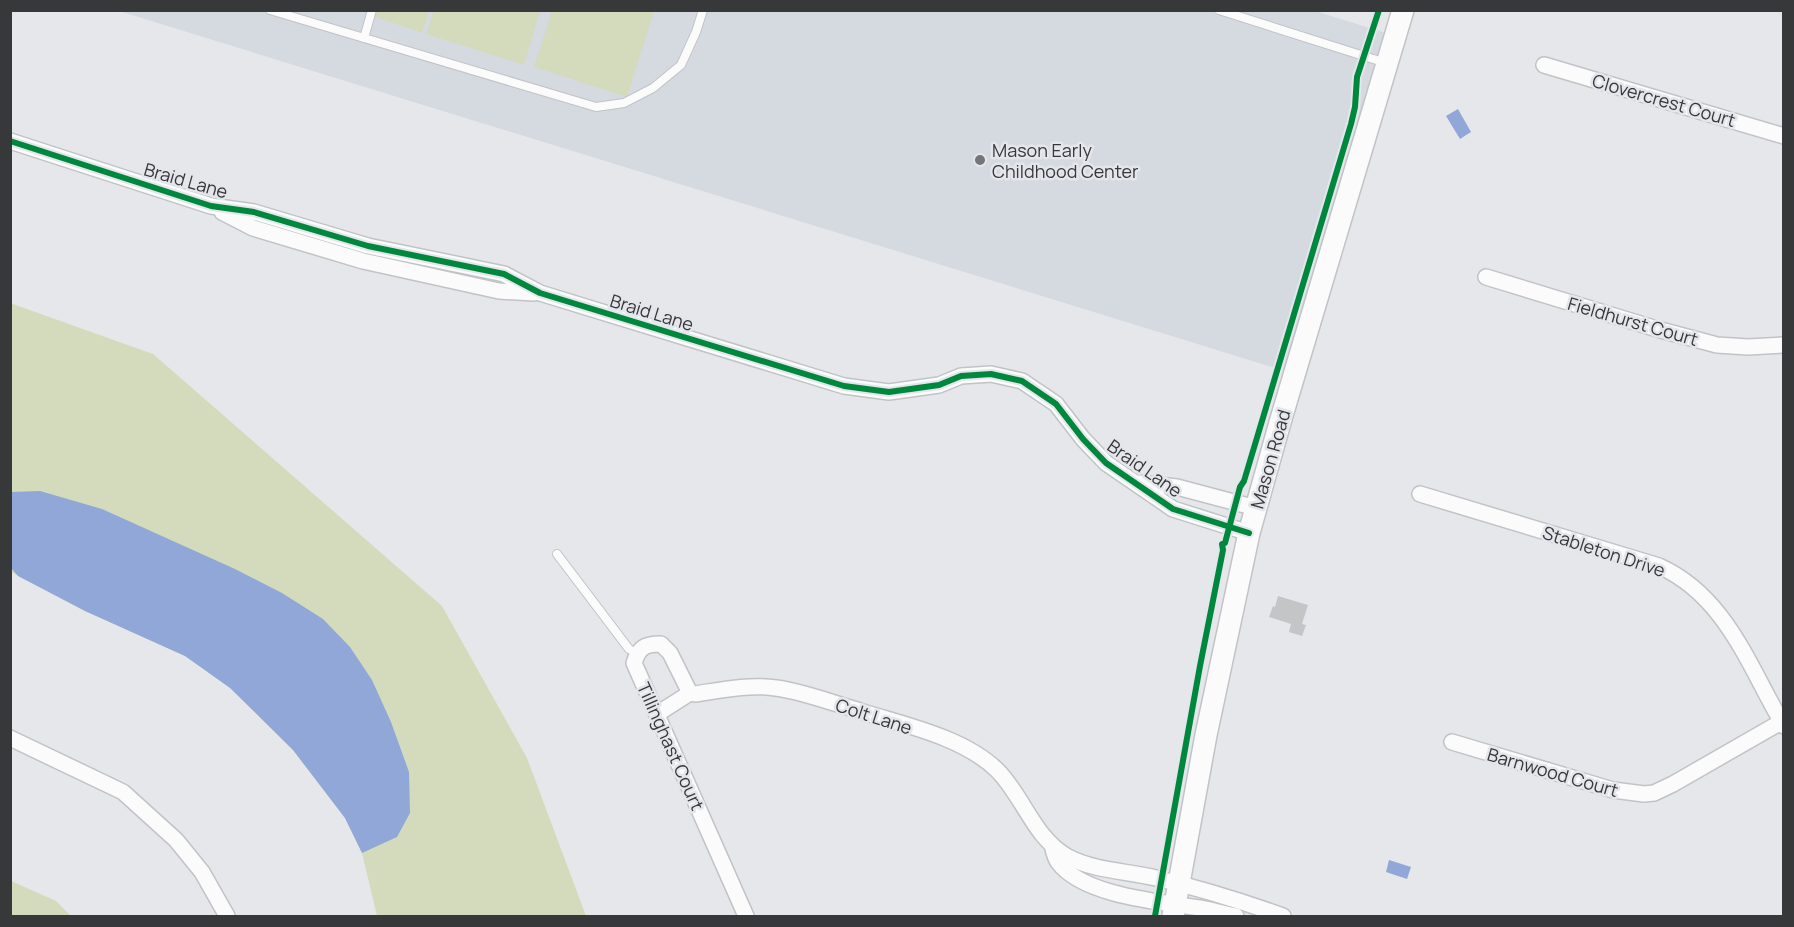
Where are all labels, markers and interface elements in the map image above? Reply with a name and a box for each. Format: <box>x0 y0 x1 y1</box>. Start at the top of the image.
street label: Clovercrest Court <box>1590 68 1738 132</box>
place label: Mason Early Childhood Center <box>992 138 1139 183</box>
marker: Mason Early Childhood Center <box>973 153 987 167</box>
street label: Braid Lane <box>141 157 231 203</box>
street label: Braid Lane <box>607 288 697 336</box>
street label: Fieldhurst Court <box>1565 291 1701 351</box>
street label: Mason Road <box>1244 407 1296 511</box>
street label: Braid Lane <box>1103 434 1187 502</box>
street label: Stableton Drive <box>1540 520 1668 582</box>
street label: Tillinghast Court <box>632 678 710 814</box>
street label: Colt Lane <box>833 692 915 740</box>
street label: Barnwood Court <box>1485 742 1621 802</box>

